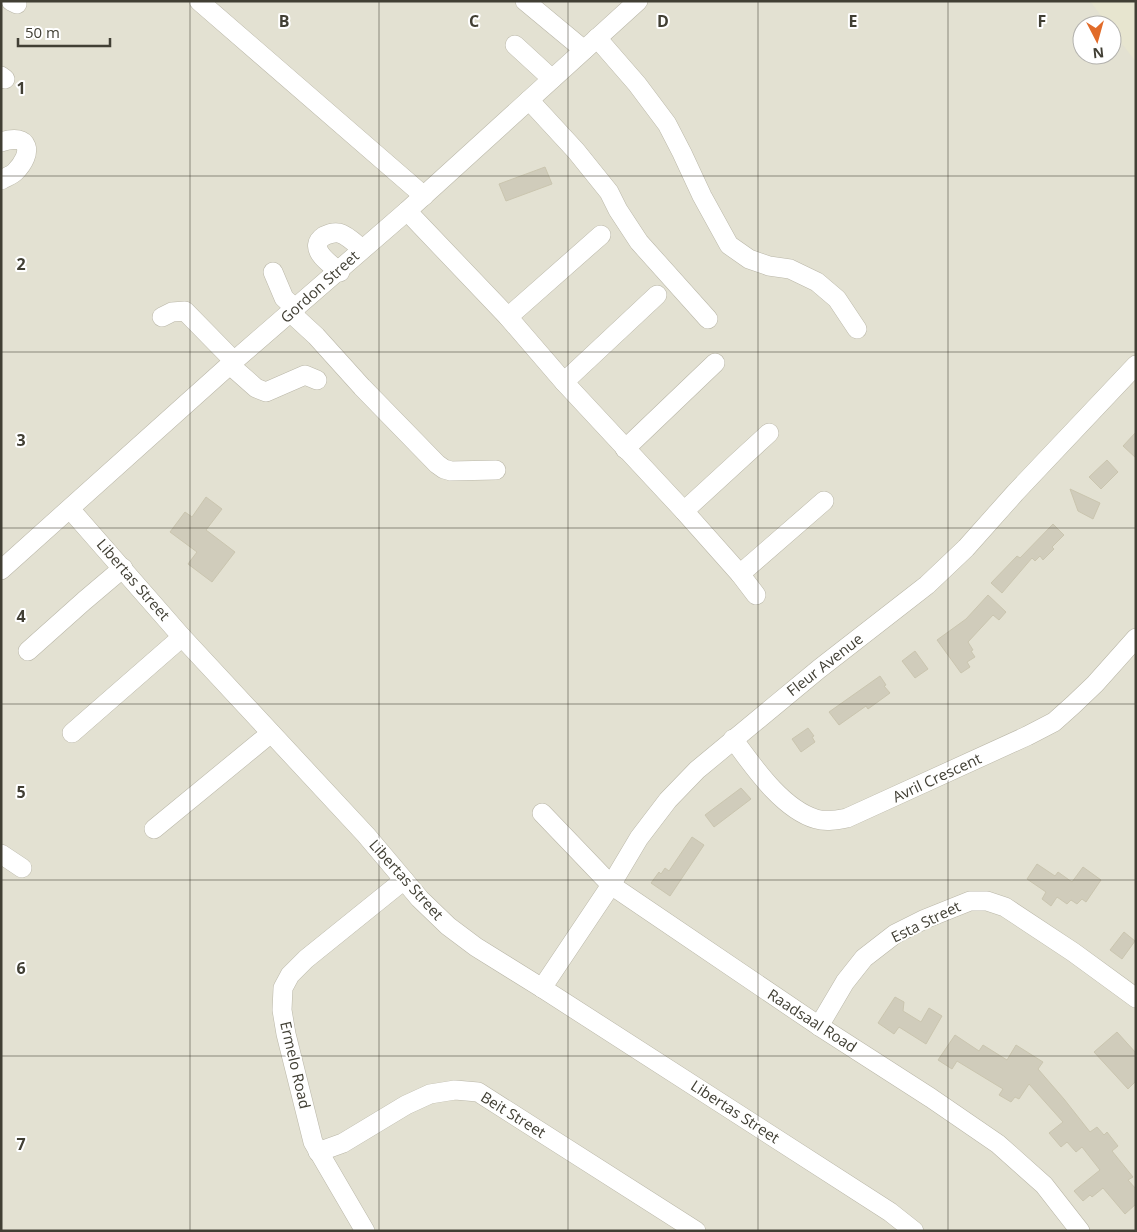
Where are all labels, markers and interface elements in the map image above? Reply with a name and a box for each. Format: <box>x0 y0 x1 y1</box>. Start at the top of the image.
text: B <box>279 10 289 32</box>
text: C <box>469 10 479 32</box>
text: D <box>657 10 669 32</box>
text: E <box>849 10 858 32</box>
text: F <box>1038 10 1046 32</box>
scale bar <box>18 15 110 47</box>
north arrow <box>1072 15 1122 65</box>
text: 50 m <box>25 22 60 42</box>
text: N <box>1092 43 1105 63</box>
text: 1 <box>16 77 26 99</box>
street label: Gordon Street <box>276 246 363 327</box>
text: 2 <box>16 253 26 275</box>
text: 3 <box>16 429 26 451</box>
street label: Libertas Street <box>93 534 175 624</box>
text: 4 <box>16 605 26 627</box>
street label: Fleur Avenue <box>782 628 867 700</box>
street label: Avril Crescent <box>889 748 984 806</box>
text: 5 <box>16 781 26 803</box>
street label: Libertas Street <box>365 835 448 924</box>
street label: Esta Street <box>887 896 964 947</box>
text: 6 <box>16 957 26 979</box>
street label: Raadsaal Road <box>764 984 861 1056</box>
street label: Ermelo Road <box>276 1019 316 1111</box>
street label: Libertas Street <box>687 1075 784 1147</box>
street label: Beit Street <box>477 1086 550 1142</box>
text: 7 <box>16 1133 26 1155</box>

